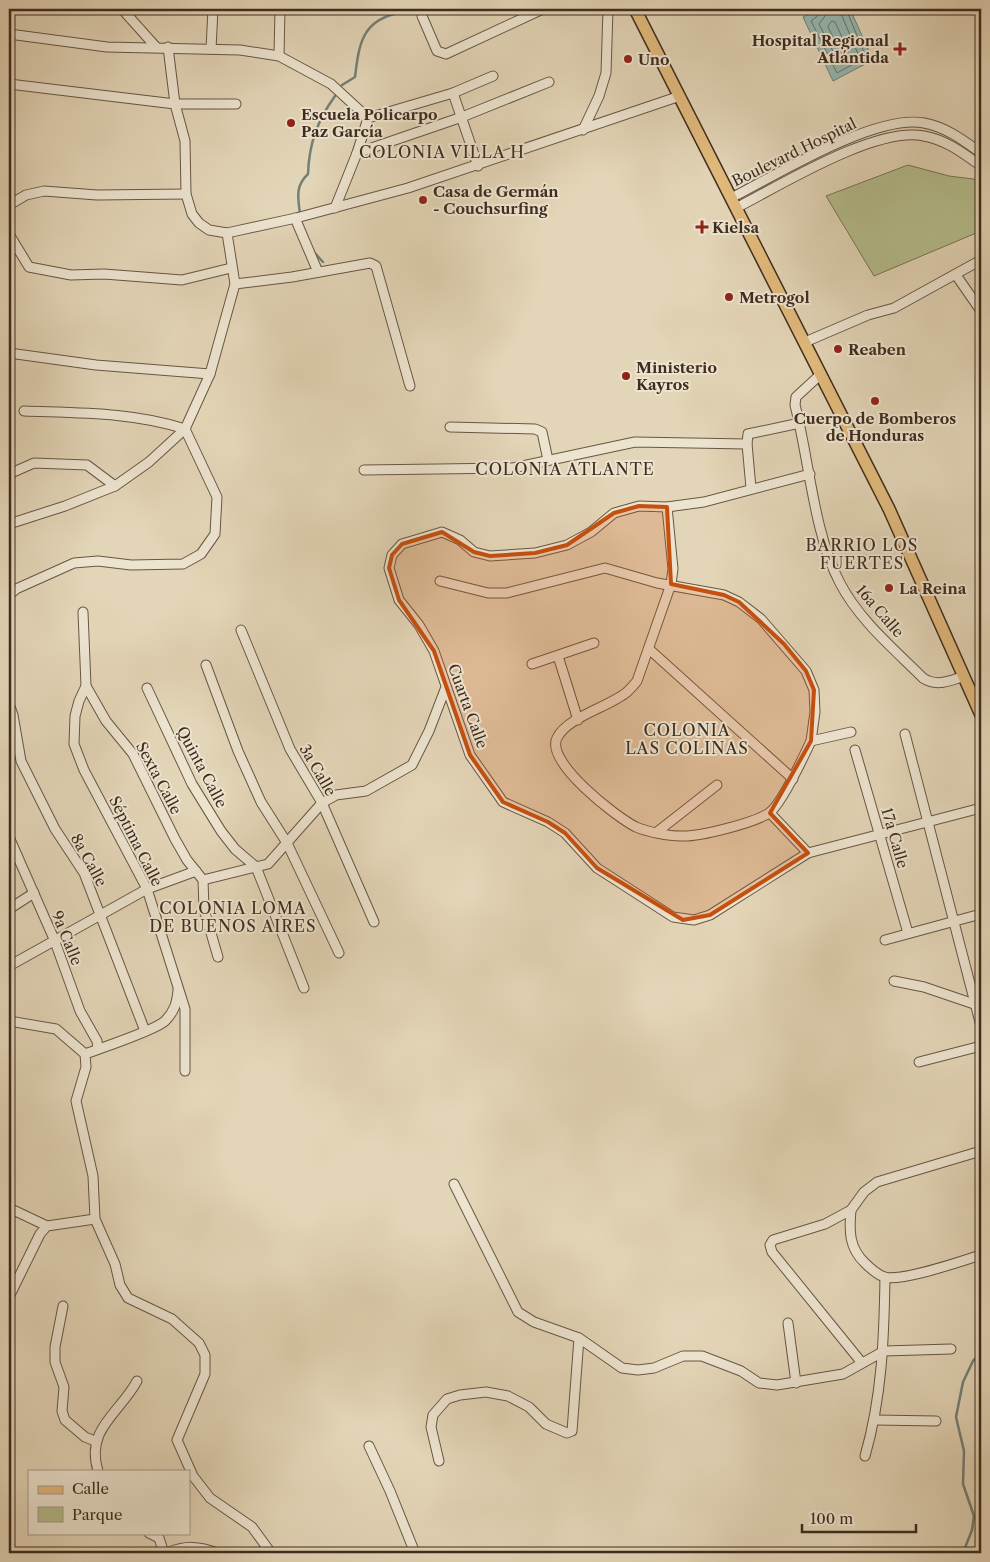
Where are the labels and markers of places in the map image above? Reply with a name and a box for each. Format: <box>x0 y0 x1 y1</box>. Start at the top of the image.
place label: Hospital Regional Atlántida <box>752 31 889 67</box>
marker: Hospital Regional Atlántida <box>893 42 907 56</box>
place label: Uno <box>638 50 670 69</box>
marker: Uno <box>622 53 634 65</box>
place label: Escuela Policarpo Paz García <box>301 105 438 141</box>
marker: Escuela Policarpo Paz García <box>285 117 297 129</box>
place label: Casa de Germán - Couchsurfing <box>433 182 559 218</box>
marker: Casa de Germán - Couchsurfing <box>417 194 429 206</box>
place label: Kielsa <box>712 218 760 237</box>
marker: Kielsa <box>696 221 708 233</box>
place label: Metrogol <box>739 288 810 307</box>
marker: Metrogol <box>723 291 735 303</box>
place label: Reaben <box>848 340 907 359</box>
marker: Reaben <box>832 343 844 355</box>
place label: Ministerio Kayros <box>636 358 717 394</box>
marker: Ministerio Kayros <box>620 370 632 382</box>
marker: Cuerpo de Bomberos de Honduras <box>869 395 881 407</box>
place label: Cuerpo de Bomberos de Honduras <box>794 409 956 445</box>
place label: La Reina <box>899 579 967 598</box>
marker: La Reina <box>883 582 895 594</box>

